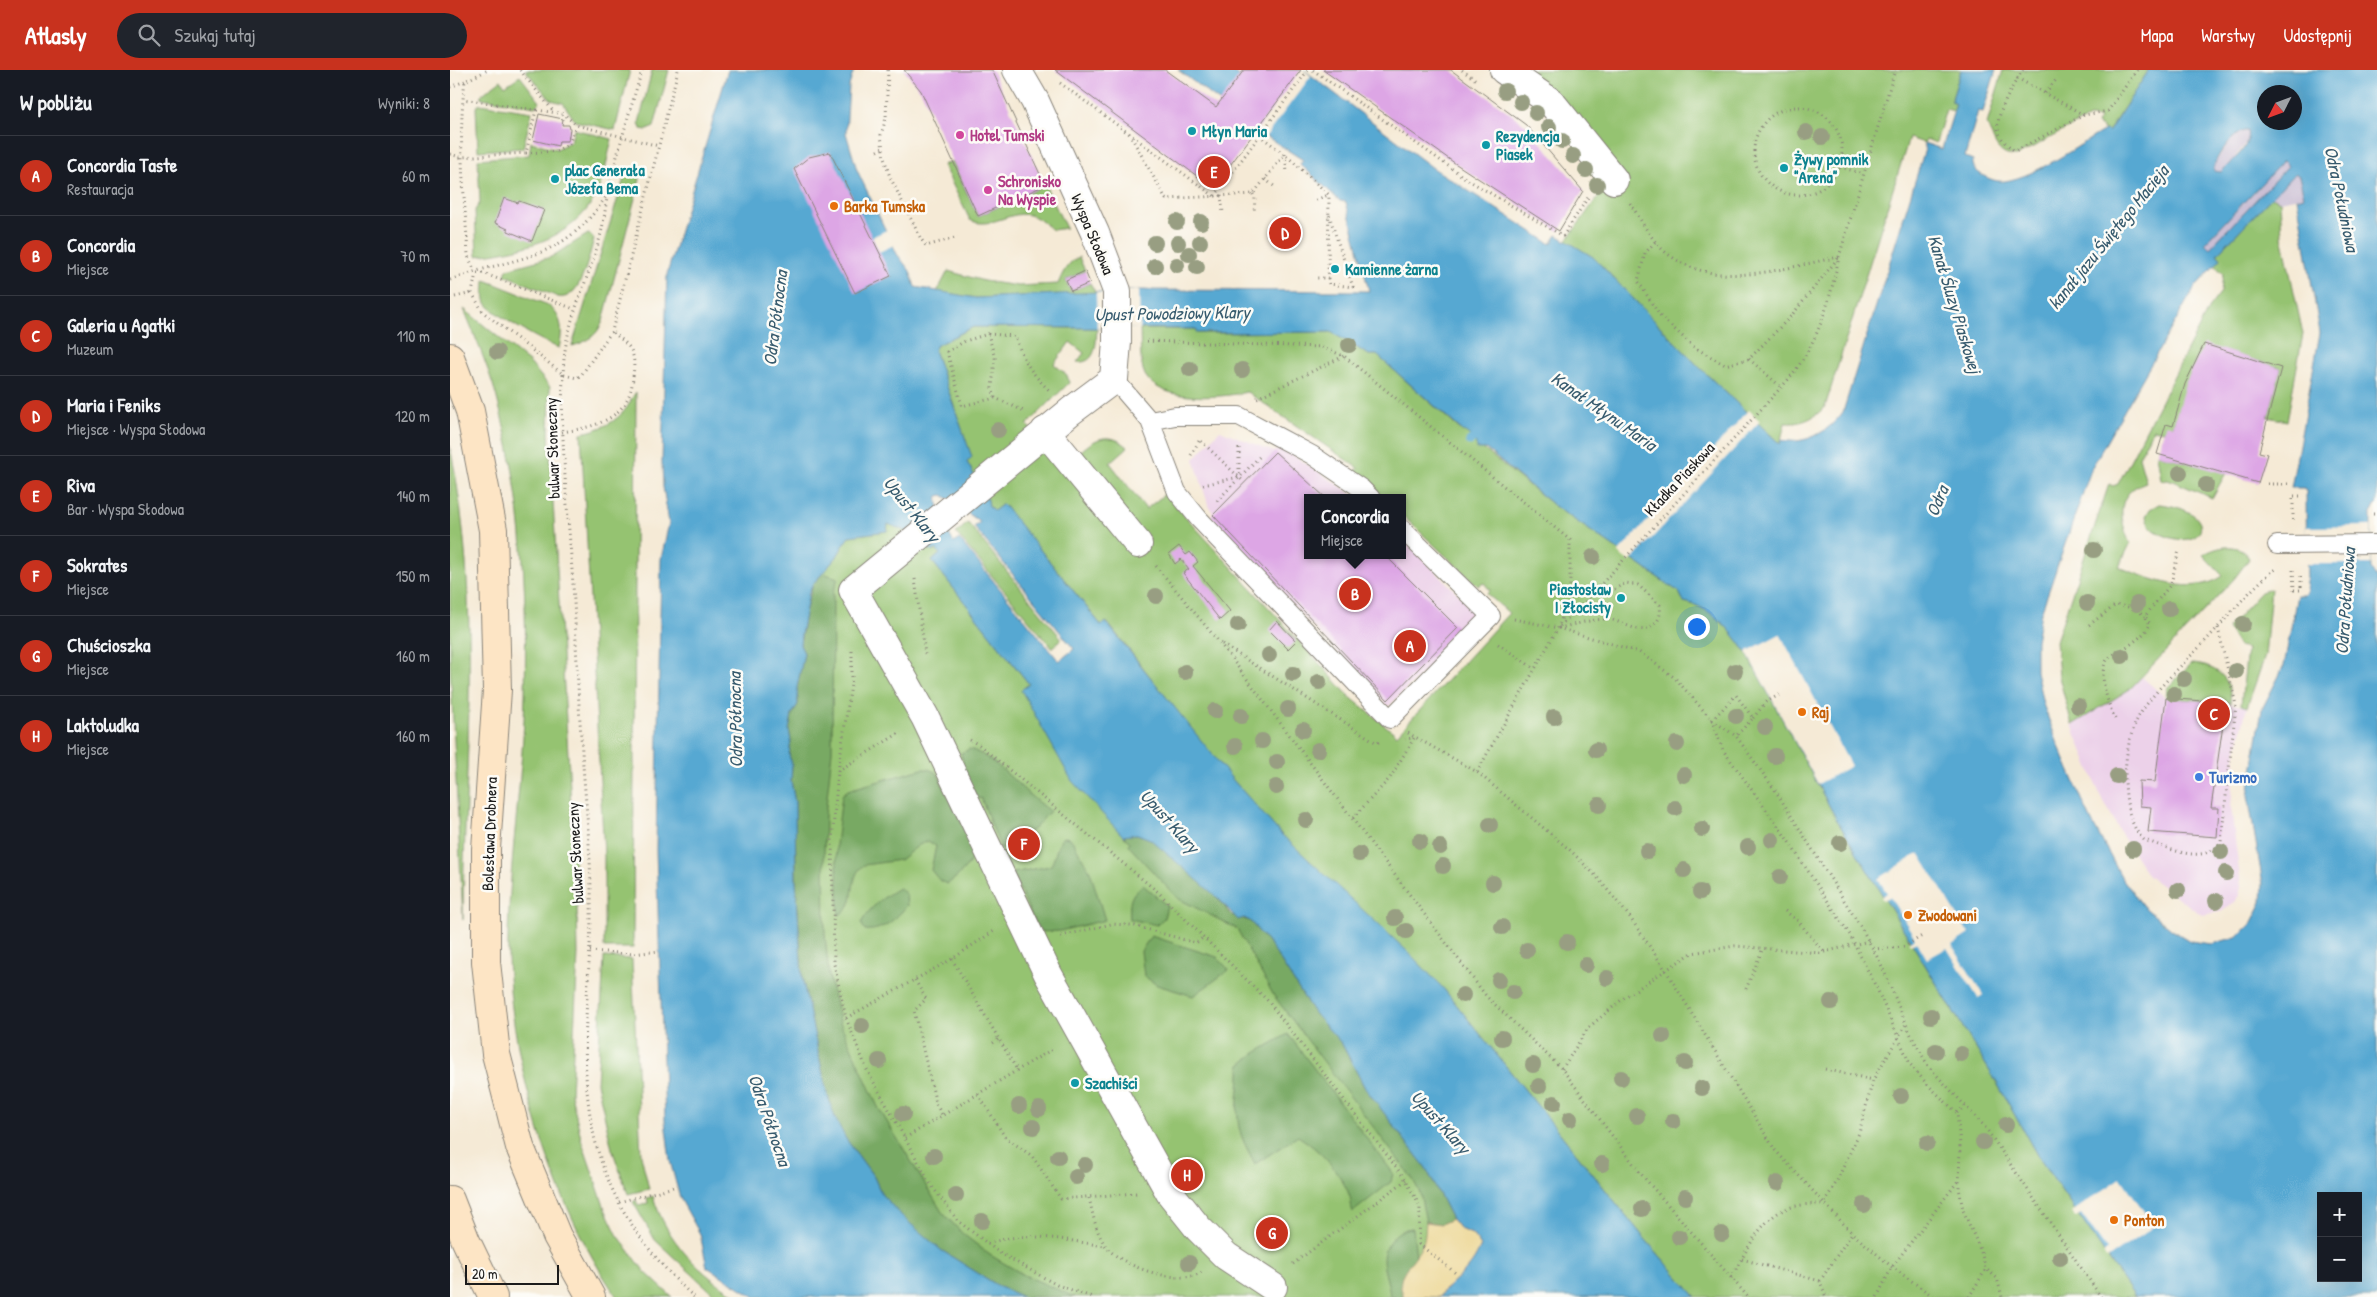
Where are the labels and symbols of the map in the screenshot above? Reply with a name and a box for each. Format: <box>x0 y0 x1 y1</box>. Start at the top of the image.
north arrow <box>2257 85 2302 130</box>
place label: Młyn Maria <box>1202 120 1268 143</box>
place label: Hotel Tumski <box>970 124 1045 146</box>
marker: Młyn Maria <box>1186 125 1198 137</box>
place label: Rezydencja Piasek <box>1496 125 1560 165</box>
marker: Hotel Tumski <box>954 129 966 141</box>
marker: Rezydencja Piasek <box>1480 139 1492 151</box>
water label: Odra Południowa <box>2319 144 2366 256</box>
place label: Żywy pomnik "Arena" <box>1794 148 1869 188</box>
pin: E <box>1198 153 1230 191</box>
water label: kanał jazu Świętego Macieja <box>2042 158 2175 314</box>
place label: plac Generała Józefa Bema <box>565 159 645 199</box>
marker: Żywy pomnik "Arena" <box>1778 162 1790 174</box>
place label: Schronisko Na Wyspie <box>998 170 1061 211</box>
marker: plac Generała Józefa Bema <box>549 173 561 185</box>
marker: Schronisko Na Wyspie <box>982 184 994 196</box>
street label: Wyspa Słodowa <box>1066 190 1120 278</box>
place label: Barka Tumska <box>844 195 926 217</box>
marker: Barka Tumska <box>828 200 840 212</box>
pin: D <box>1269 214 1301 252</box>
water label: Kanał Śluzy Piaskowej <box>1922 232 1988 378</box>
place label: Kamienne żarna <box>1345 258 1438 280</box>
marker: Kamienne żarna <box>1329 263 1341 275</box>
water label: Odra Północna <box>757 267 793 367</box>
water label: Upust Powodziowy Klary <box>1094 299 1252 327</box>
water label: Kanał Młynu Maria <box>1546 365 1663 458</box>
street label: bulwar Słoneczny <box>539 397 565 499</box>
street label: Kładka Piaskowa <box>1639 437 1719 521</box>
water label: Upust Klary <box>878 471 948 549</box>
water label: Odra <box>1920 480 1955 520</box>
water label: Odra Południowa <box>2329 545 2361 655</box>
pin: B <box>1339 575 1371 613</box>
place label: Piastosław I Złocisty <box>1549 578 1612 619</box>
marker: Piastosław I Złocisty <box>1615 592 1627 604</box>
your location <box>1684 614 1710 640</box>
pin: A <box>1394 627 1426 665</box>
water label: Odra Północna <box>722 670 748 768</box>
pin: C <box>2198 695 2230 733</box>
place label: Raj <box>1812 701 1830 723</box>
marker: Raj <box>1796 706 1808 718</box>
place label: Turizmo <box>2208 766 2257 788</box>
marker: Turizmo <box>2193 771 2205 783</box>
street label: Bolesława Drobnera <box>476 777 502 891</box>
water label: Upust Klary <box>1135 784 1207 860</box>
street label: bulwar Słoneczny <box>561 802 589 904</box>
pin: F <box>1008 825 1040 863</box>
place label: Zwodowani <box>1918 904 1977 926</box>
marker: Zwodowani <box>1902 909 1914 921</box>
water label: Odra Północna <box>743 1071 798 1171</box>
place label: Szachiści <box>1085 1072 1138 1094</box>
marker: Szachiści <box>1069 1077 1081 1089</box>
water label: Upust Klary <box>1406 1085 1478 1161</box>
pin: H <box>1171 1156 1203 1194</box>
place label: Ponton <box>2124 1209 2165 1231</box>
pin: G <box>1256 1214 1288 1252</box>
marker: Ponton <box>2108 1214 2120 1226</box>
scale bar <box>465 1262 559 1285</box>

